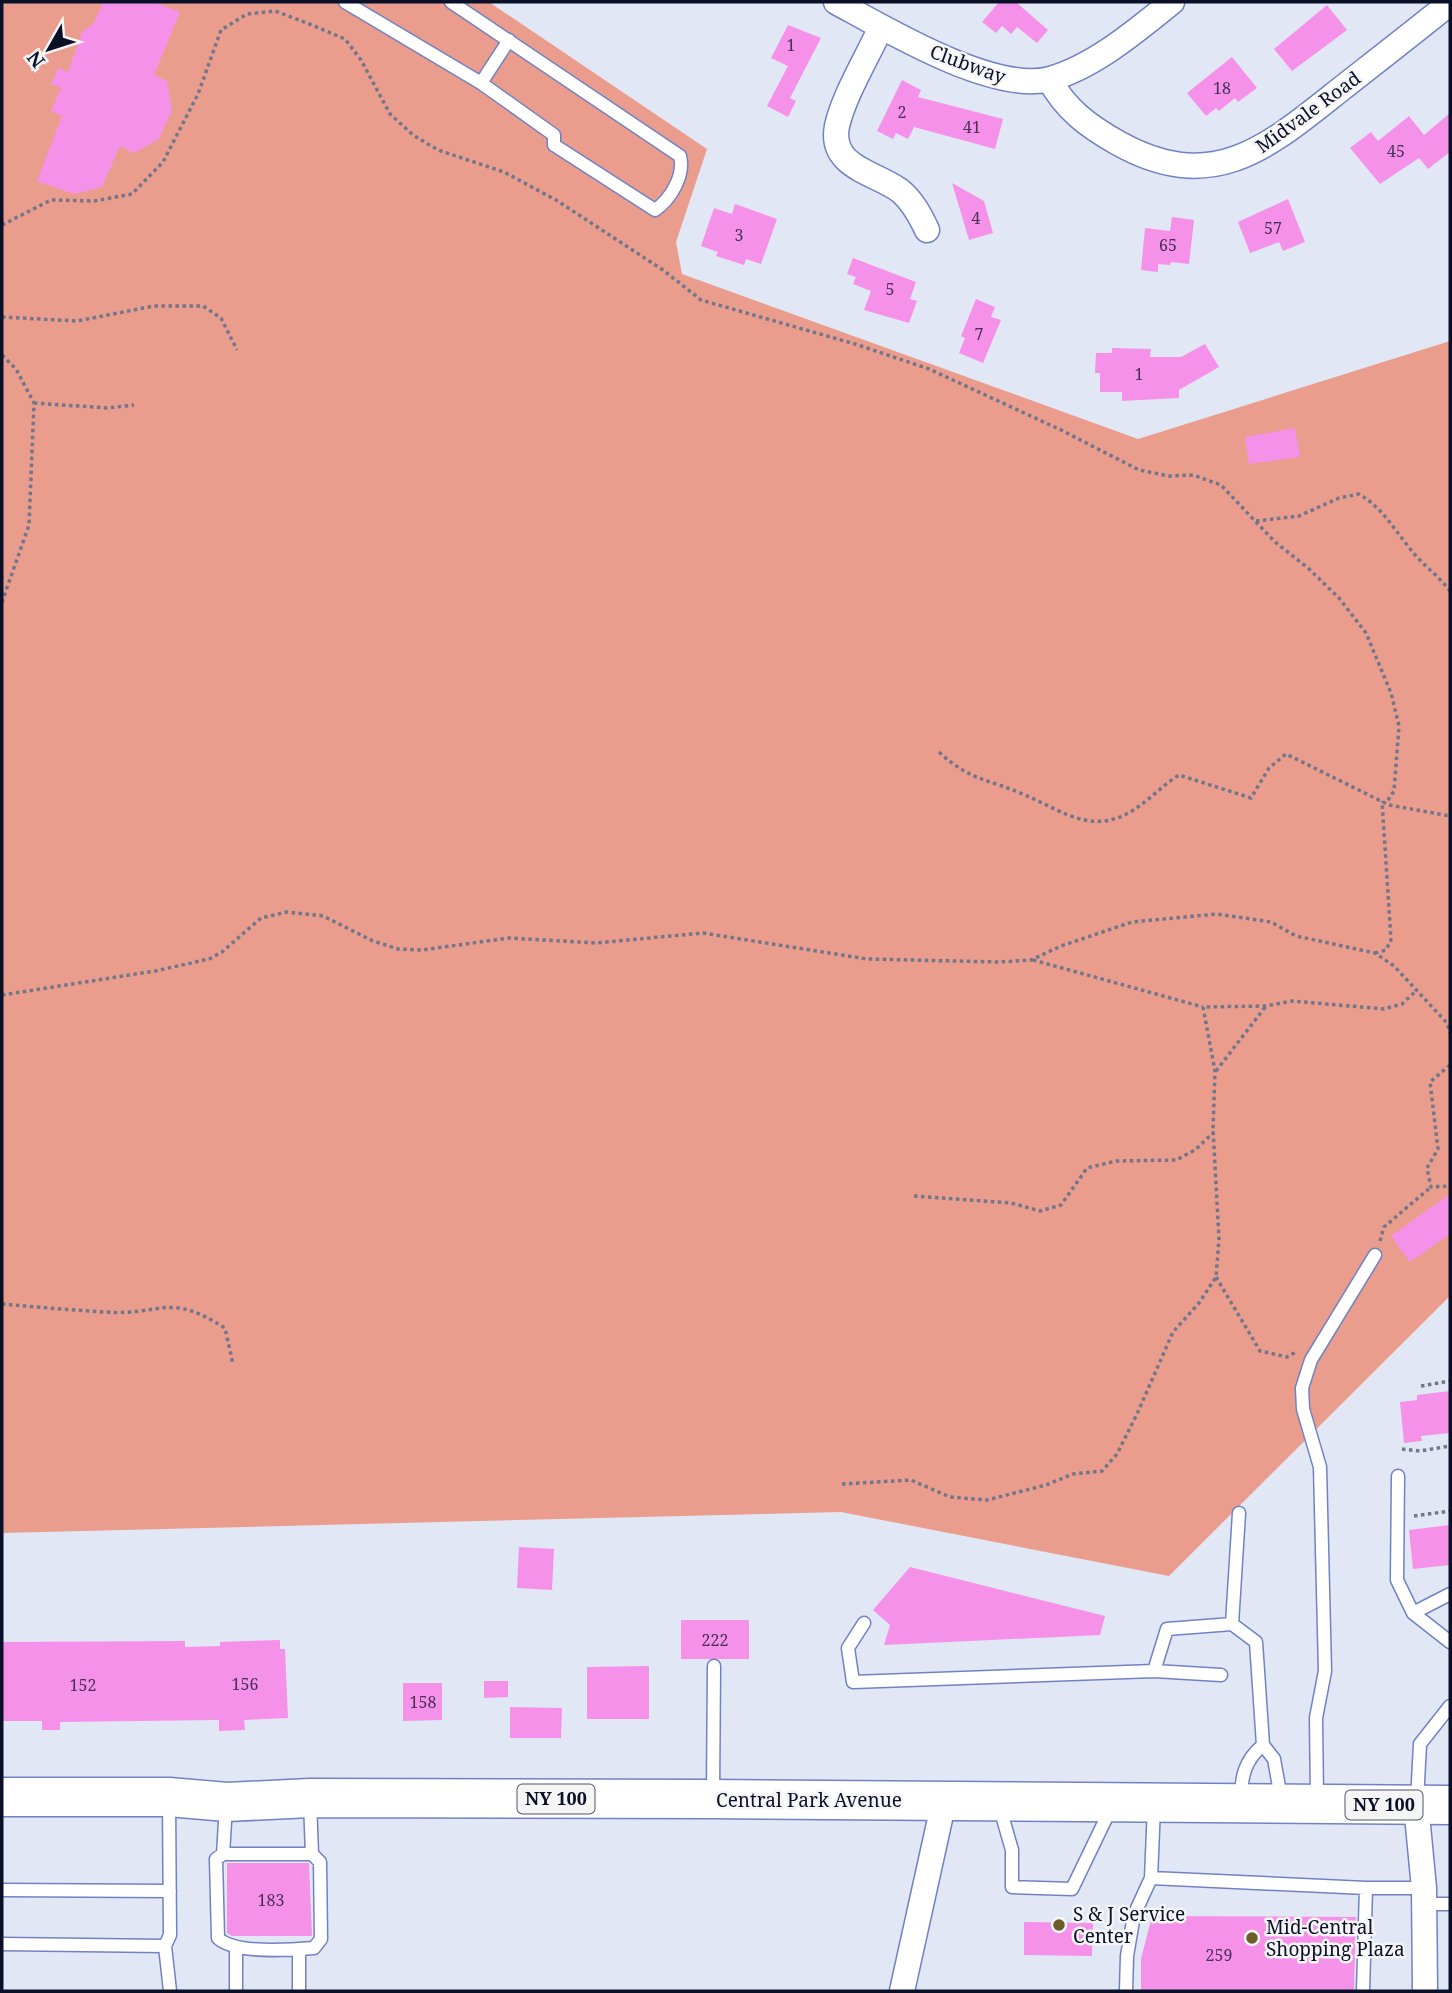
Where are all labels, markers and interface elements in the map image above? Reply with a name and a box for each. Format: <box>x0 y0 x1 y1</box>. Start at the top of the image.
north arrow <box>14 14 84 84</box>
house number: 1 <box>787 34 795 56</box>
street label: Clubway <box>927 38 1010 90</box>
text: N <box>21 46 51 74</box>
street label: Midvale Road <box>1250 65 1366 159</box>
house number: 18 <box>1213 77 1231 99</box>
house number: 2 <box>898 101 906 123</box>
house number: 41 <box>963 116 981 138</box>
house number: 45 <box>1387 140 1405 162</box>
house number: 4 <box>972 207 981 229</box>
house number: 57 <box>1264 217 1282 239</box>
house number: 3 <box>735 224 744 246</box>
house number: 65 <box>1159 234 1177 256</box>
house number: 5 <box>886 278 894 300</box>
house number: 7 <box>975 323 984 345</box>
house number: 1 <box>1135 363 1143 385</box>
house number: 222 <box>702 1629 728 1651</box>
house number: 156 <box>232 1673 258 1695</box>
house number: 152 <box>70 1674 96 1696</box>
house number: 158 <box>410 1691 436 1713</box>
road number: NY 100 <box>518 1784 594 1814</box>
street label: Central Park Avenue <box>716 1787 902 1813</box>
road number: NY 100 <box>1346 1790 1422 1819</box>
house number: 183 <box>258 1889 284 1911</box>
place label: S & J Service Center <box>1073 1901 1185 1949</box>
place label: Mid-Central Shopping Plaza <box>1266 1914 1405 1962</box>
marker: S & J Service Center <box>1051 1917 1067 1933</box>
marker: Mid-Central Shopping Plaza <box>1244 1930 1260 1946</box>
house number: 259 <box>1206 1944 1232 1966</box>

